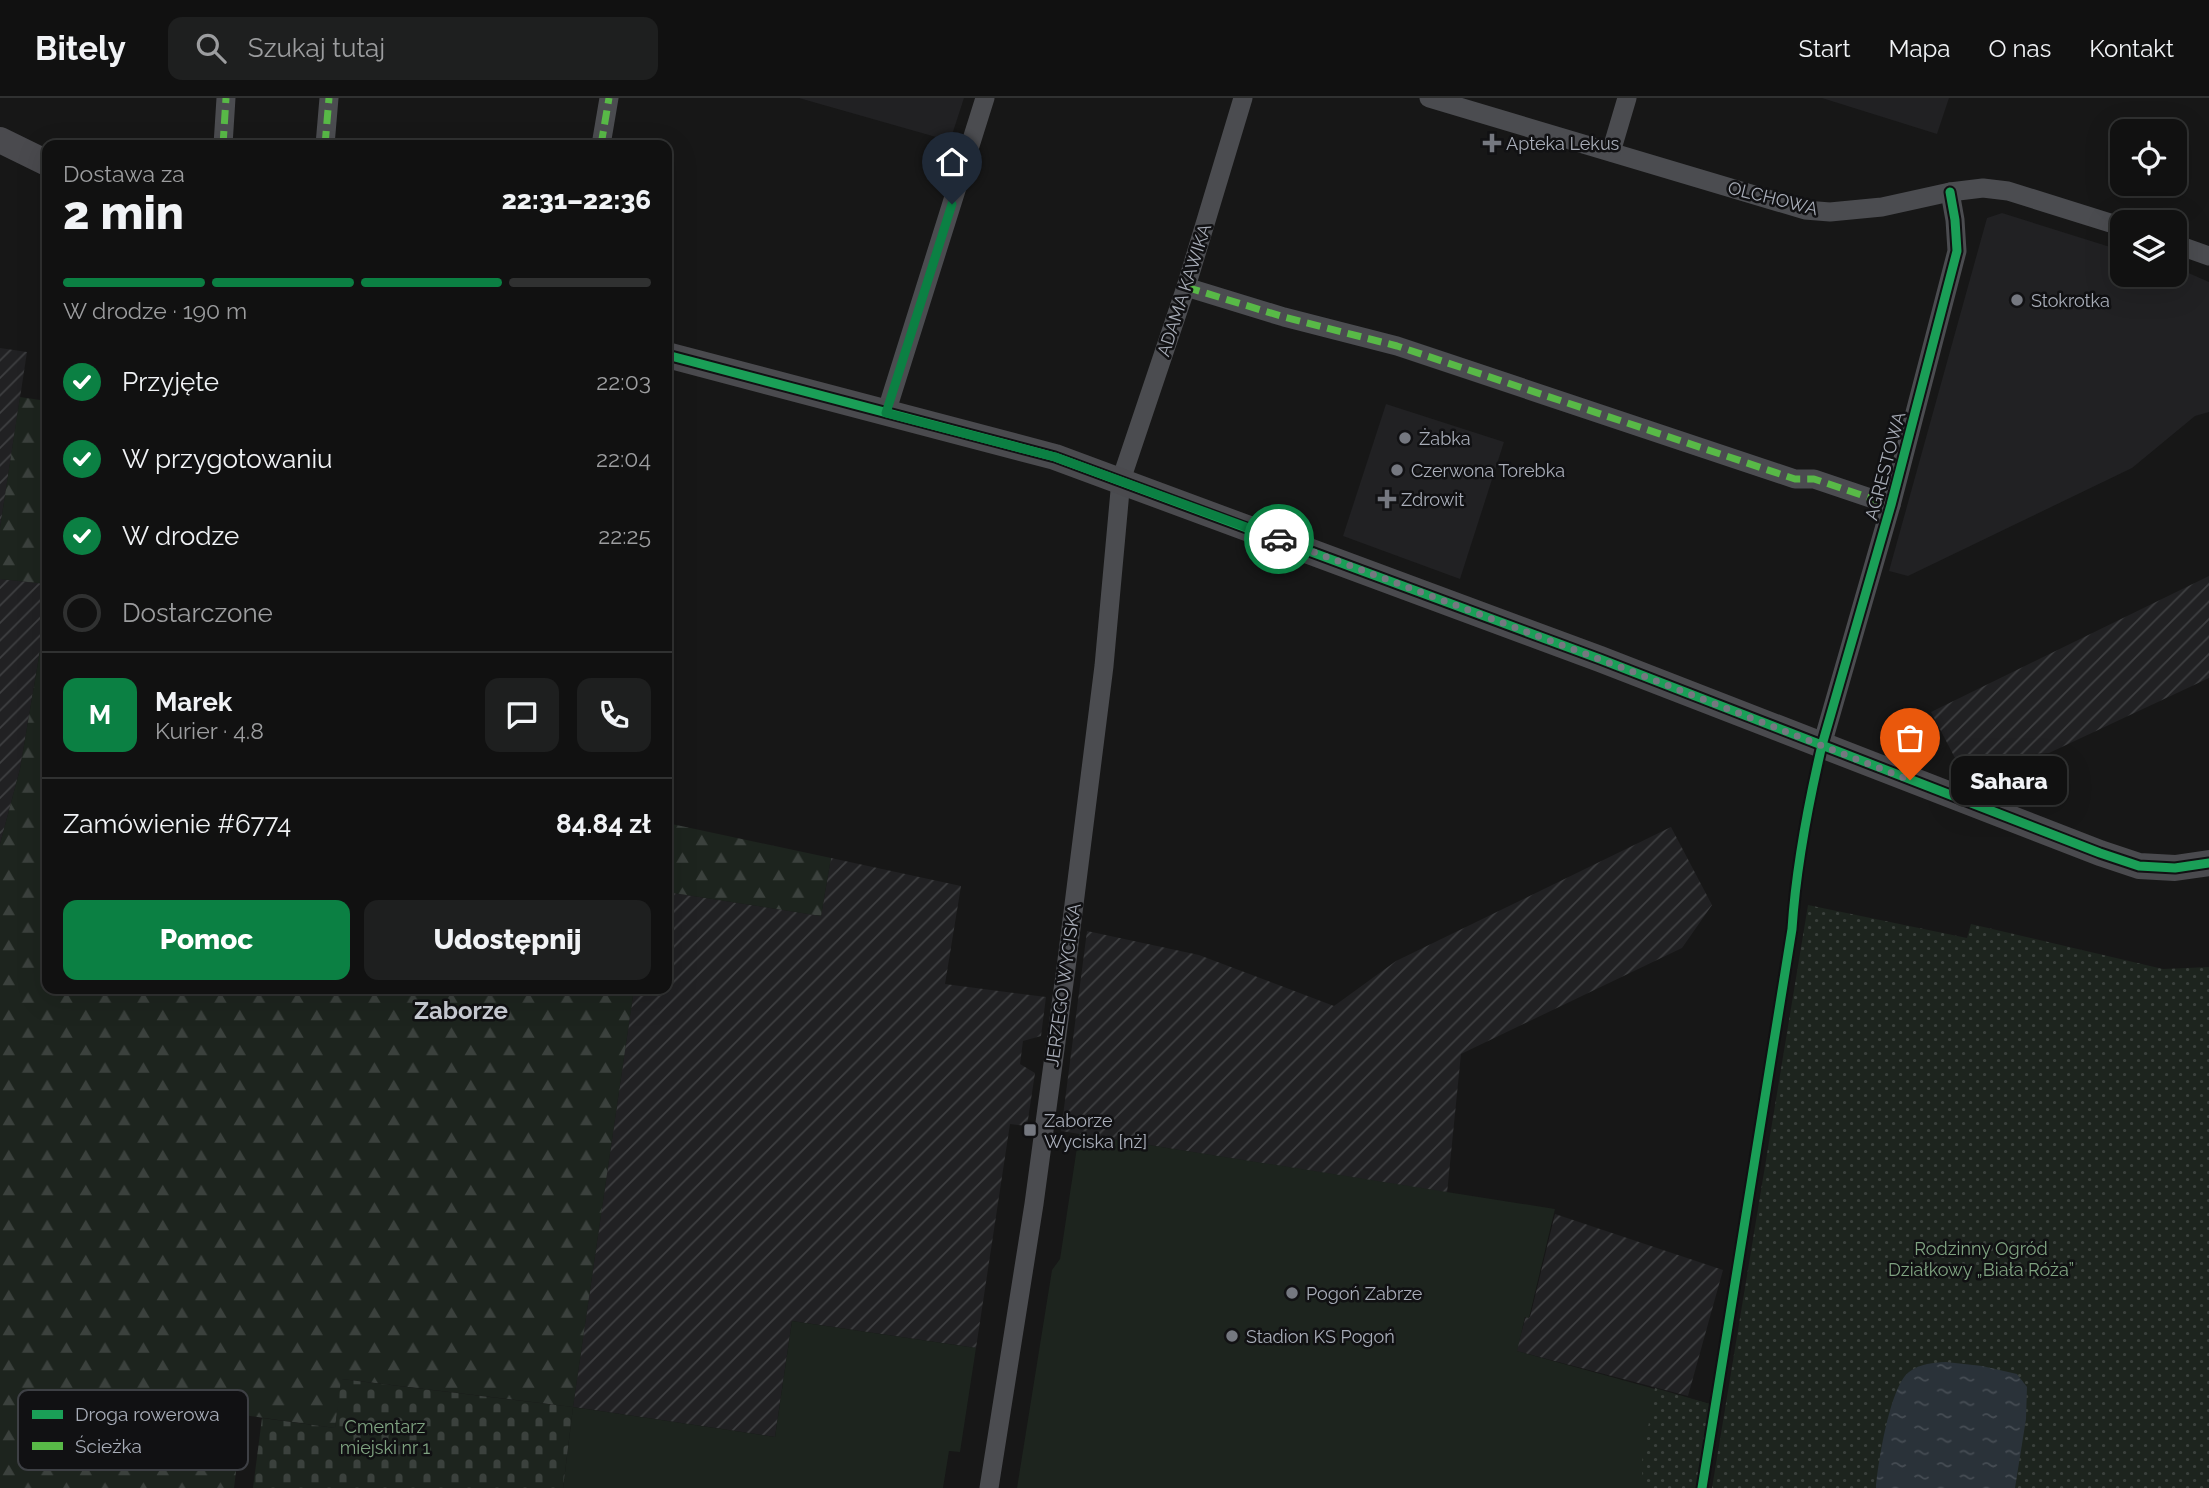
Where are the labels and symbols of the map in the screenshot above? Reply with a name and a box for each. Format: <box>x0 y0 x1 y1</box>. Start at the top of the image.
pin <box>922 132 982 204</box>
place label: Apteka Lekus <box>1506 133 1620 154</box>
marker: Apteka Lekus <box>1484 135 1500 151</box>
street label: OLCHOWA <box>1726 177 1820 219</box>
street label: ADAMA KAWIKA <box>1153 221 1215 359</box>
place label: Stokrotka <box>2031 290 2110 311</box>
marker: Stokrotka <box>2009 292 2025 308</box>
street label: AGRESTOWA <box>1860 409 1910 523</box>
place label: Żabka <box>1419 428 1471 449</box>
marker: Żabka <box>1397 430 1413 446</box>
place label: Czerwona Torebka <box>1411 460 1565 481</box>
marker: Czerwona Torebka <box>1389 462 1405 478</box>
place label: Zdrowit <box>1401 489 1464 510</box>
marker: Zdrowit <box>1379 491 1395 507</box>
courier <box>1244 504 1314 574</box>
pin <box>1880 708 1940 780</box>
callout: Sahara <box>1952 756 2068 804</box>
street label: JERZEGO WYCISKA <box>1041 902 1085 1068</box>
district label: Zaborze <box>414 996 508 1025</box>
place label: Zaborze Wyciska [nż] <box>1044 1110 1147 1152</box>
marker: Zaborze Wyciska [nż] <box>1022 1122 1038 1138</box>
park label: Rodzinny Ogród Działkowy „Biała Róża” <box>1888 1238 2074 1280</box>
place label: Pogoń Zabrze <box>1306 1283 1423 1304</box>
marker: Pogoń Zabrze <box>1284 1285 1300 1301</box>
place label: Stadion KS Pogoń <box>1246 1326 1395 1347</box>
marker: Stadion KS Pogoń <box>1224 1328 1240 1344</box>
legend <box>18 1390 248 1470</box>
text: Droga rowerowa <box>75 1403 220 1425</box>
park label: Cmentarz miejski nr 1 <box>340 1416 431 1458</box>
text: Ścieżka <box>75 1435 142 1457</box>

